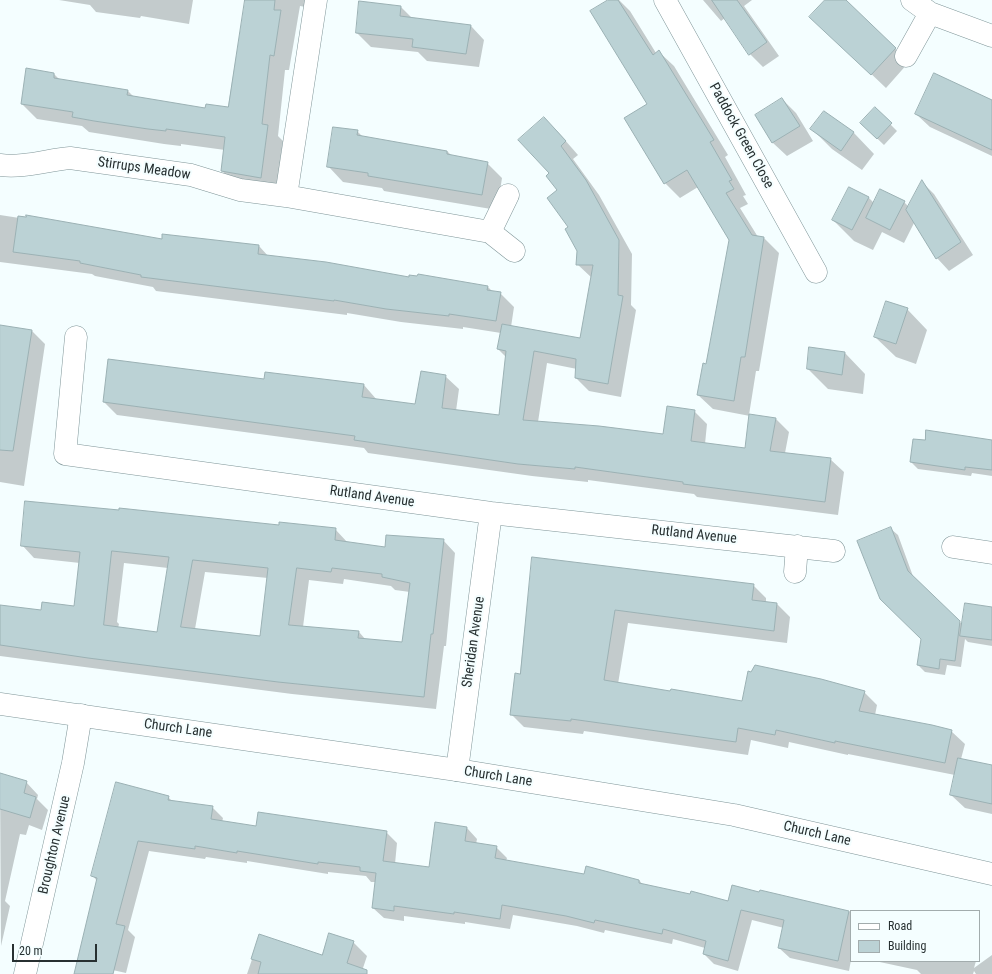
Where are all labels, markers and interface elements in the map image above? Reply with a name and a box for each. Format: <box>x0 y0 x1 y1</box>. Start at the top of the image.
street label: Paddock Green Close <box>705 80 777 192</box>
street label: Stirrups Meadow <box>97 154 191 184</box>
street label: Rutland Avenue <box>328 483 416 511</box>
street label: Rutland Avenue <box>651 522 737 548</box>
street label: Sheridan Avenue <box>459 595 489 689</box>
street label: Church Lane <box>143 716 213 742</box>
street label: Church Lane <box>463 763 533 791</box>
street label: Broughton Avenue <box>36 794 74 896</box>
street label: Church Lane <box>782 818 852 850</box>
legend <box>850 910 980 962</box>
text: Road <box>888 919 912 933</box>
scale bar <box>14 936 99 962</box>
text: Building <box>888 939 926 953</box>
text: 20 m <box>19 944 43 958</box>

